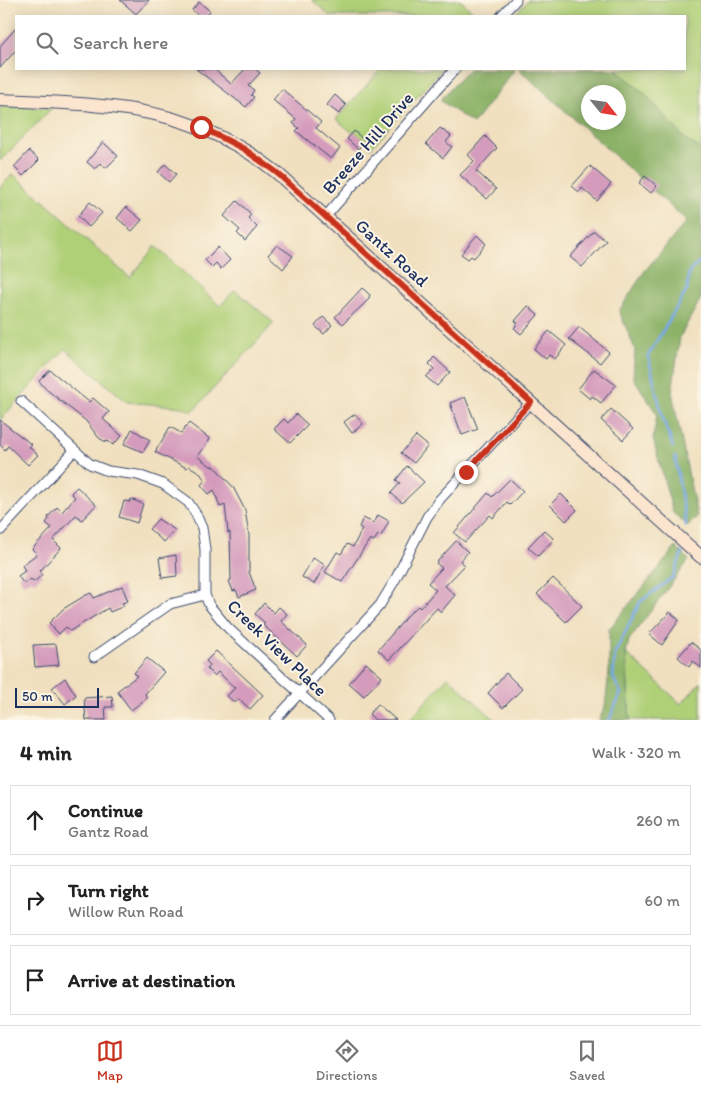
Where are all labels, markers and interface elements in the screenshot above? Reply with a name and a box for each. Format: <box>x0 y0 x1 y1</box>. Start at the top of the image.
search box <box>15 15 686 70</box>
icon: search <box>33 29 61 57</box>
text: Search here <box>73 31 168 54</box>
north arrow <box>581 85 626 130</box>
street label: Breeze Hill Drive <box>318 88 418 198</box>
route start <box>190 116 213 139</box>
street label: Gantz Road <box>351 214 433 292</box>
route end <box>455 461 478 484</box>
street label: Creek View Place <box>222 595 332 701</box>
scale bar <box>15 685 99 708</box>
text: 50 m <box>22 688 53 705</box>
text: 4 min <box>20 740 72 765</box>
text: Walk · 320 m <box>592 743 681 762</box>
text: Continue <box>68 799 143 822</box>
icon: ahead <box>21 806 49 834</box>
text: 260 m <box>636 811 680 830</box>
text: Gantz Road <box>68 822 149 841</box>
text: Turn right <box>68 879 149 902</box>
icon: right <box>21 886 49 914</box>
text: 60 m <box>645 891 680 910</box>
text: Willow Run Road <box>68 902 183 921</box>
icon: arrive <box>21 966 49 994</box>
text: Arrive at destination <box>68 969 235 992</box>
tab: Map <box>96 1037 124 1084</box>
tab: Directions <box>316 1037 377 1084</box>
tab: Saved <box>569 1037 605 1084</box>

